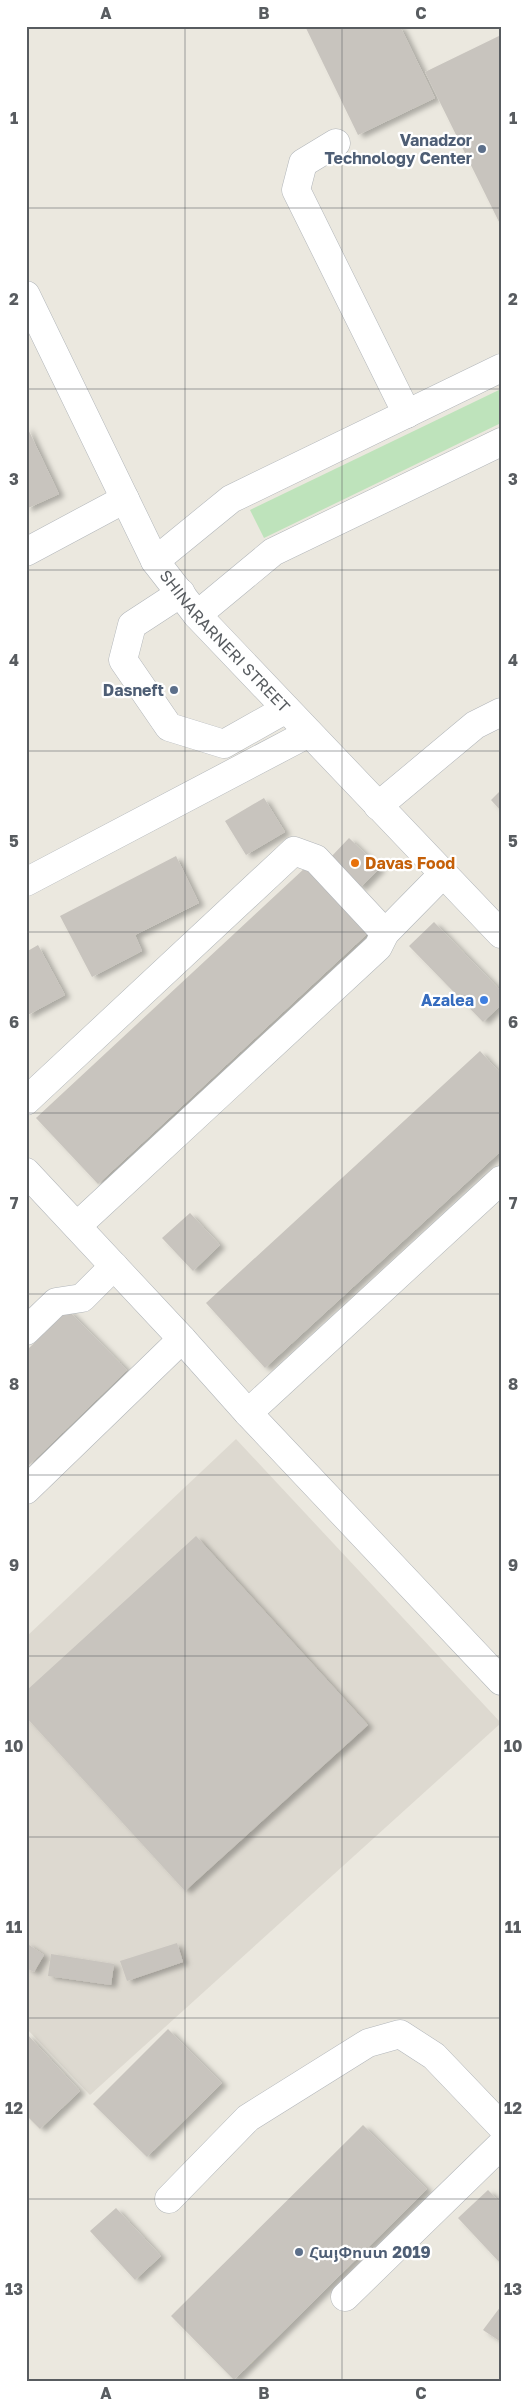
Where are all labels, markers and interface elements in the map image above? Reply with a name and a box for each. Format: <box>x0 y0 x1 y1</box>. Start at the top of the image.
text: A <box>100 3 112 23</box>
text: B <box>258 3 270 23</box>
text: C <box>415 3 427 23</box>
text: 1 <box>10 108 18 128</box>
text: 1 <box>509 108 517 128</box>
place label: Vanadzor Technology Center <box>324 130 472 168</box>
marker: Vanadzor Technology Center <box>476 143 488 155</box>
text: 2 <box>9 289 19 309</box>
text: 2 <box>508 289 518 309</box>
text: 3 <box>9 469 19 489</box>
text: 3 <box>508 469 518 489</box>
street label: SHINARARNERI STREET <box>156 566 294 716</box>
text: 4 <box>9 650 19 670</box>
text: 4 <box>508 650 518 670</box>
place label: Dasneft <box>103 680 164 700</box>
marker: Dasneft <box>168 684 180 696</box>
text: 5 <box>9 831 19 851</box>
text: 5 <box>508 831 518 851</box>
place label: Davas Food <box>365 853 455 873</box>
marker: Davas Food <box>349 857 361 869</box>
place label: Azalea <box>421 990 474 1010</box>
marker: Azalea <box>478 994 490 1006</box>
text: 6 <box>9 1012 19 1032</box>
text: 6 <box>508 1012 518 1032</box>
text: 7 <box>10 1193 19 1213</box>
text: 7 <box>509 1193 518 1213</box>
text: 8 <box>9 1374 19 1394</box>
text: 8 <box>508 1374 518 1394</box>
text: 9 <box>9 1555 19 1575</box>
text: 9 <box>508 1555 518 1575</box>
text: 10 <box>5 1736 23 1756</box>
text: 10 <box>504 1736 522 1756</box>
text: 11 <box>6 1917 22 1937</box>
text: 11 <box>505 1917 521 1937</box>
text: 12 <box>5 2098 23 2118</box>
text: 12 <box>504 2098 522 2118</box>
place label: ՀայՓոստ 2019 <box>309 2242 431 2262</box>
marker: ՀայՓոստ 2019 <box>293 2246 305 2258</box>
text: 13 <box>5 2279 23 2299</box>
text: 13 <box>504 2279 522 2299</box>
text: A <box>100 2383 112 2403</box>
text: B <box>258 2383 270 2403</box>
text: C <box>415 2383 427 2403</box>

